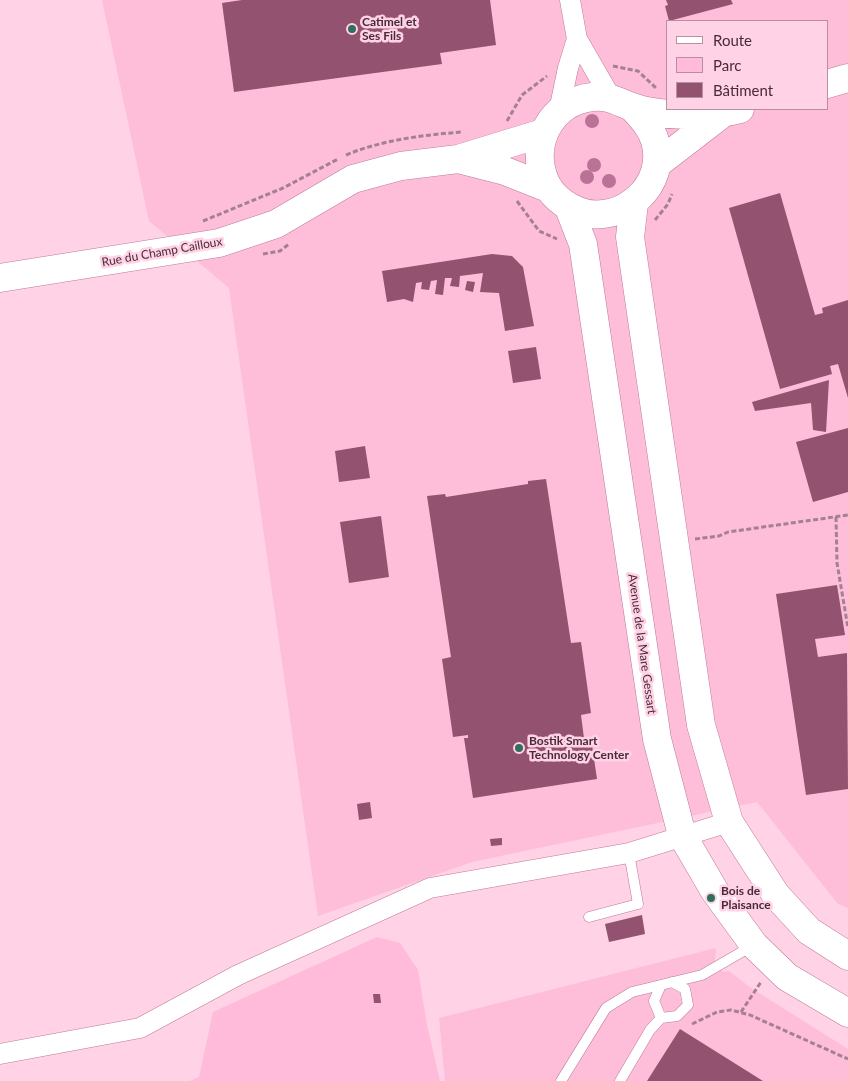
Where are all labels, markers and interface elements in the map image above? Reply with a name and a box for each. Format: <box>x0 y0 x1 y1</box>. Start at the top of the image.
place label: Catimel et Ses Fils <box>362 15 417 43</box>
legend <box>666 20 828 110</box>
marker: Catimel et Ses Fils <box>346 23 358 35</box>
text: Route <box>713 31 752 49</box>
text: Parc <box>713 56 742 74</box>
text: Bâtiment <box>713 81 773 99</box>
street label: Rue du Champ Cailloux <box>101 234 223 270</box>
street label: Avenue de la Mare Gessart <box>625 573 659 715</box>
place label: Bostik Smart Technology Center <box>529 734 629 762</box>
marker: Bostik Smart Technology Center <box>513 742 525 754</box>
place label: Bois de Plaisance <box>721 884 771 912</box>
marker: Bois de Plaisance <box>705 892 717 904</box>

